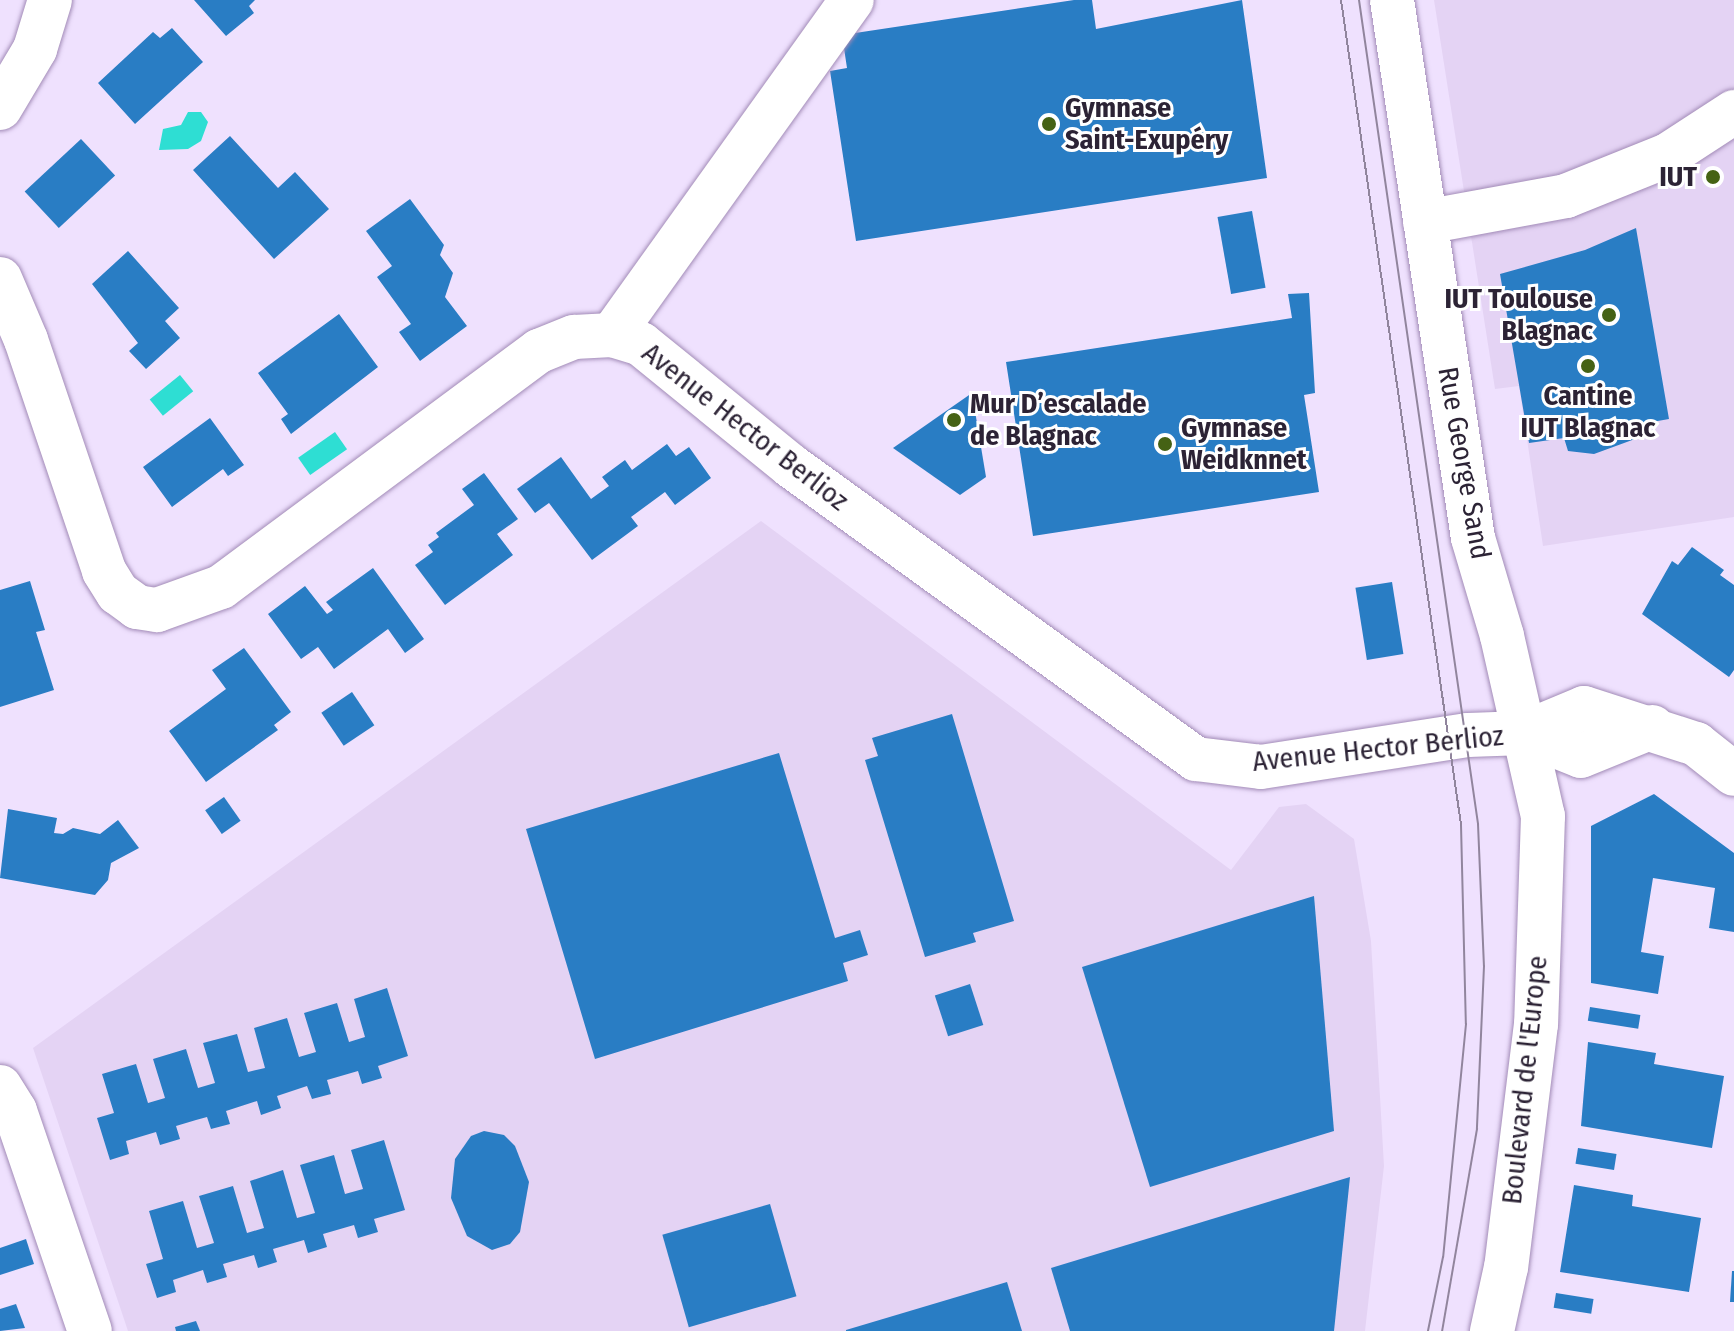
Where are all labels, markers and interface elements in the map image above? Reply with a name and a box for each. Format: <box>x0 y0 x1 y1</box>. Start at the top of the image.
place label: Gymnase Saint-Exupéry <box>1065 91 1228 157</box>
marker: Gymnase Saint-Exupéry <box>1040 115 1058 133</box>
place label: IUT <box>1659 160 1697 194</box>
marker: IUT <box>1704 168 1722 186</box>
place label: IUT Toulouse Blagnac <box>1444 282 1593 348</box>
marker: IUT Toulouse Blagnac <box>1600 306 1618 324</box>
street label: Avenue Hector Berlioz <box>635 336 855 518</box>
marker: Cantine IUT Blagnac <box>1579 357 1597 375</box>
street label: Rue George Sand <box>1431 364 1497 562</box>
place label: Cantine IUT Blagnac <box>1520 379 1656 445</box>
place label: Mur D’escalade de Blagnac <box>970 387 1146 453</box>
marker: Mur D’escalade de Blagnac <box>945 411 963 429</box>
place label: Gymnase Weidknnet <box>1181 411 1307 477</box>
marker: Gymnase Weidknnet <box>1156 435 1174 453</box>
street label: Avenue Hector Berlioz <box>1251 719 1505 779</box>
street label: Boulevard de l'Europe <box>1495 954 1555 1206</box>

